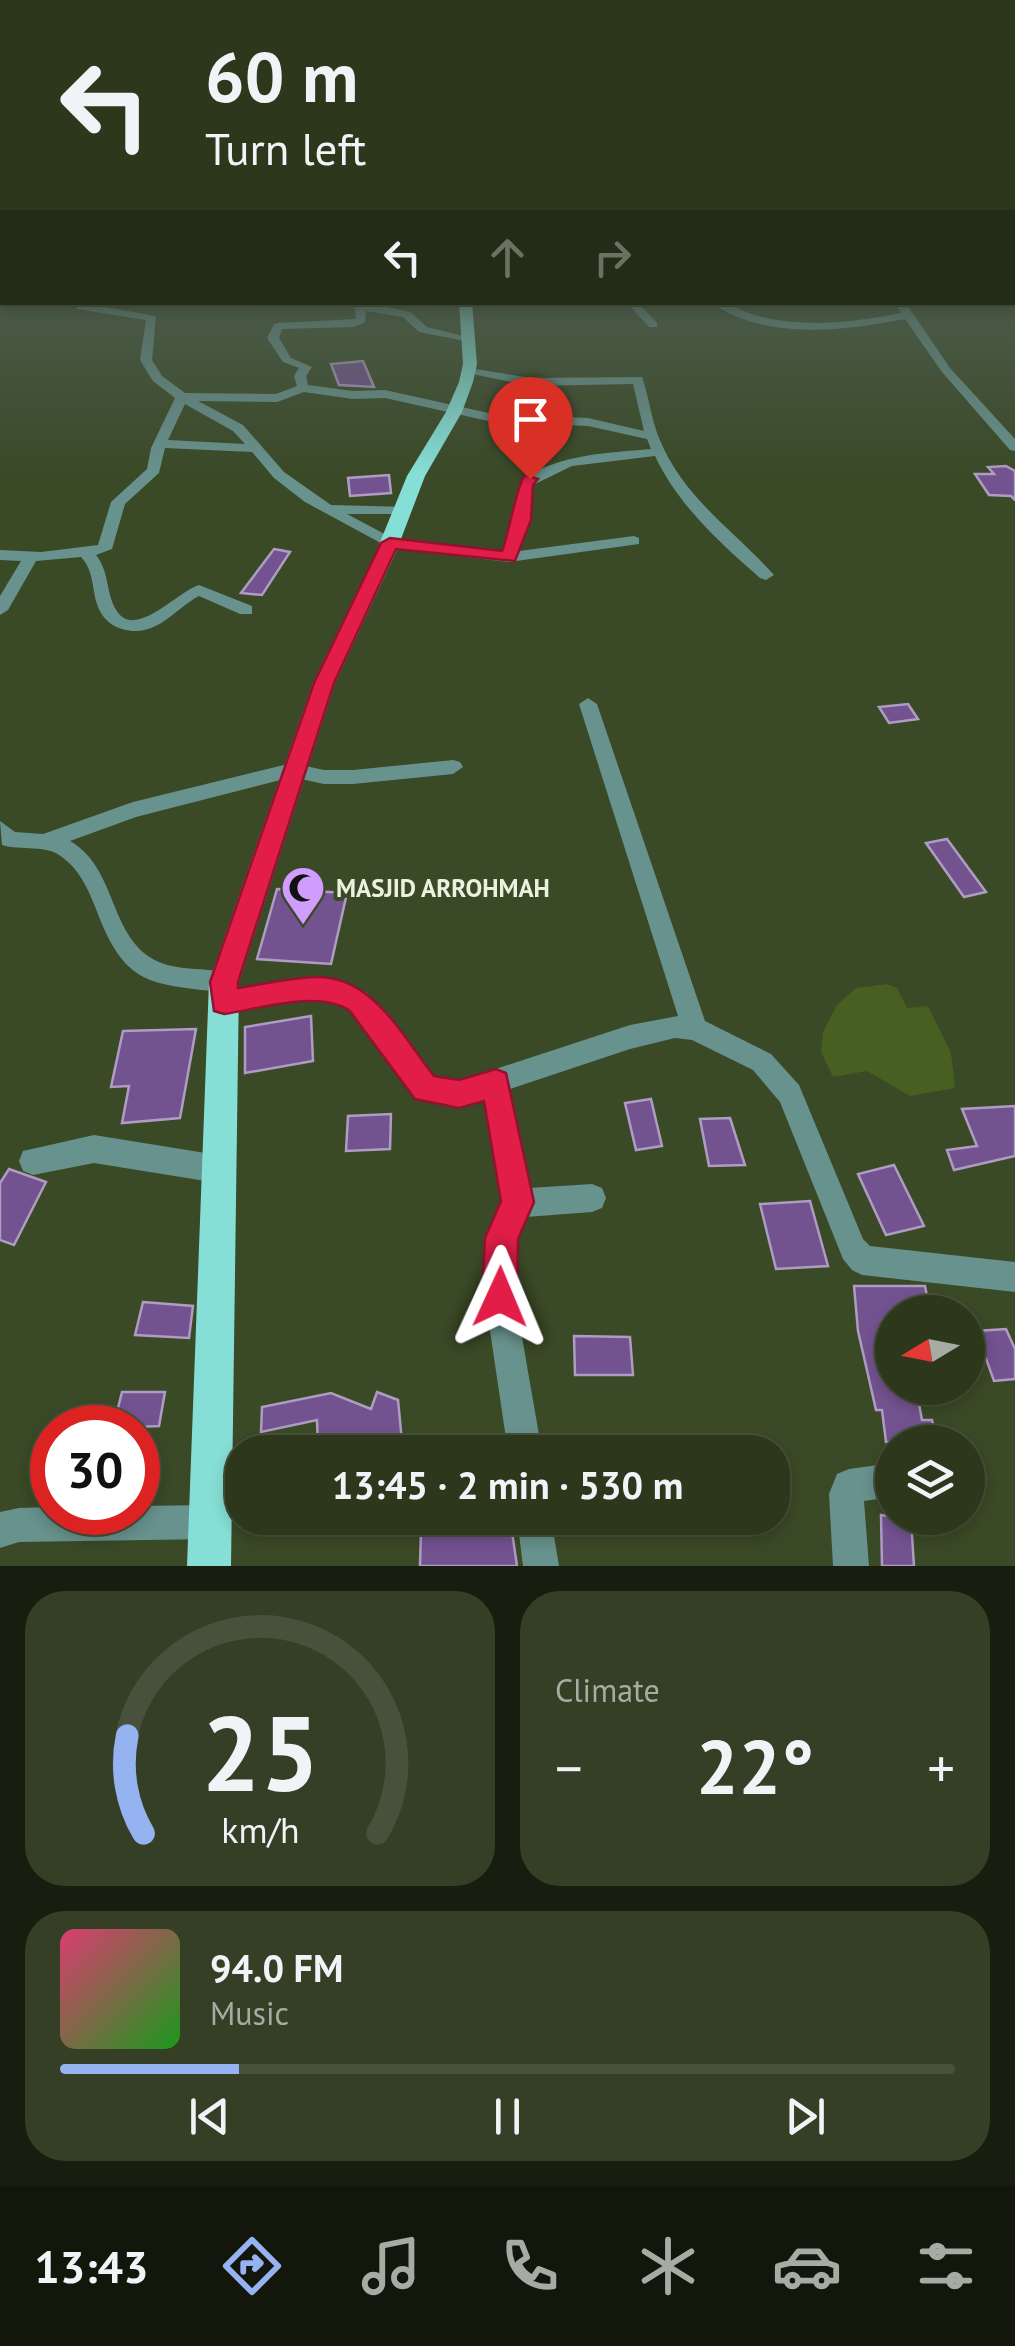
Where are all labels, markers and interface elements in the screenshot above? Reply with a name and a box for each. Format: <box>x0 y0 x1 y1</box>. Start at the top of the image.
text: 60 m <box>205 31 358 121</box>
icon: left <box>40 40 170 170</box>
text: Turn left <box>205 119 366 177</box>
icon: left <box>375 230 430 285</box>
icon: ahead <box>480 230 535 285</box>
icon: right <box>585 230 640 285</box>
pin <box>488 377 573 480</box>
icon: arrive <box>503 392 558 447</box>
mosque icon: MASJID ARROHMAH <box>280 865 326 926</box>
place label: MASJID ARROHMAH <box>336 872 550 904</box>
position arrow <box>448 1245 552 1349</box>
north arrow <box>875 1295 985 1405</box>
map controls <box>875 1295 985 1535</box>
speed limit sign: 30 <box>30 1405 160 1535</box>
button: layers <box>875 1425 985 1535</box>
text: 13:45 · 2 min · 530 m <box>332 1460 683 1509</box>
text: Climate <box>555 1669 660 1711</box>
text: 25 <box>201 1685 319 1820</box>
text: 22° <box>696 1718 814 1815</box>
text: − <box>555 1732 583 1803</box>
text: + <box>927 1732 955 1803</box>
text: km/h <box>221 1807 299 1853</box>
text: 94.0 FM <box>210 1943 343 1992</box>
text: Music <box>210 1992 289 2034</box>
icon: previous <box>182 2089 237 2144</box>
icon: pause <box>480 2089 535 2144</box>
icon: next <box>778 2089 833 2144</box>
icon: directions <box>217 2231 287 2301</box>
icon: music <box>356 2231 426 2301</box>
icon: phone <box>495 2231 565 2301</box>
icon: climate <box>633 2231 703 2301</box>
icon: car <box>772 2231 842 2301</box>
icon: filters <box>911 2231 981 2301</box>
text: 13:43 <box>34 2237 149 2295</box>

